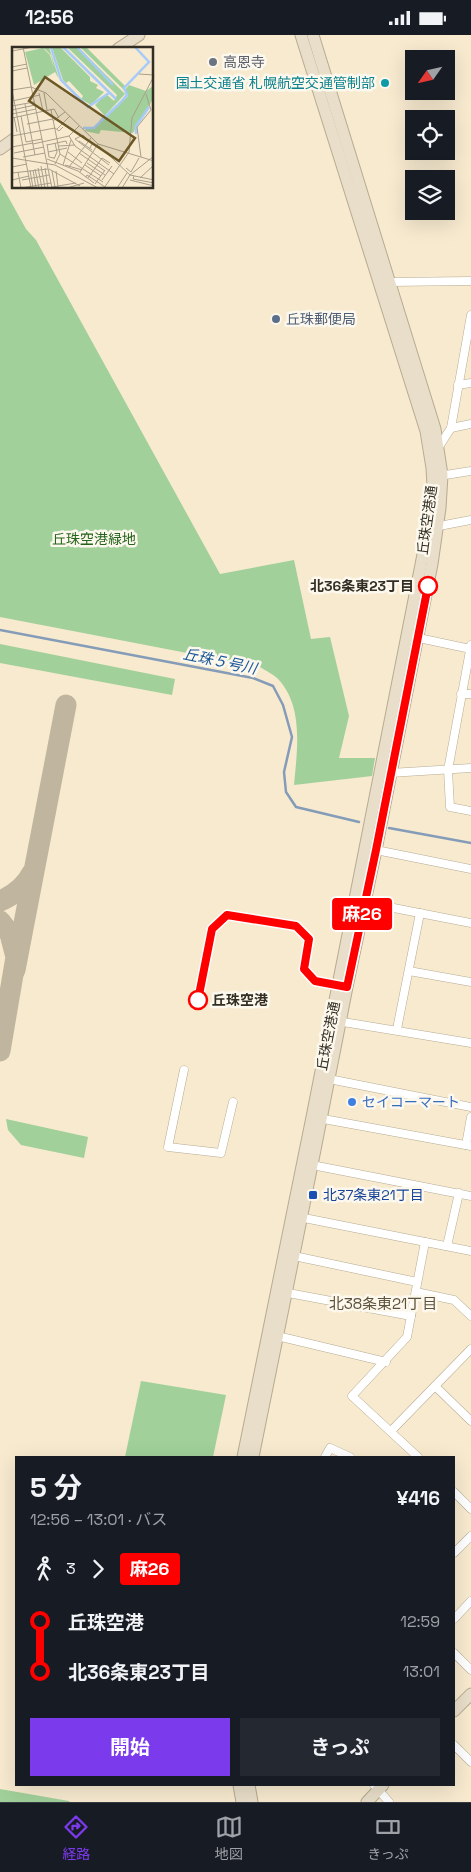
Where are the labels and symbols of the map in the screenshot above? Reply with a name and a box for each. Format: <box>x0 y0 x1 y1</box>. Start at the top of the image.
inset map <box>12 47 154 189</box>
north arrow <box>405 50 455 100</box>
place label: 高恩寺 <box>223 53 265 71</box>
marker: 高恩寺 <box>207 56 219 68</box>
place label: 国土交通省 札幌航空交通管制部 <box>175 74 375 92</box>
marker: 国土交通省 札幌航空交通管制部 <box>379 77 391 89</box>
place label: 丘珠郵便局 <box>286 310 356 328</box>
marker: 丘珠郵便局 <box>270 313 282 325</box>
street label: 丘珠空港通 <box>413 484 441 556</box>
park label: 丘珠空港緑地 <box>52 530 136 548</box>
marker: 北36条東23丁目 <box>418 576 438 596</box>
place label: 北36条東23丁目 <box>310 577 414 595</box>
water label: 丘珠５号川 <box>181 644 261 679</box>
line badge: 麻26 <box>333 898 391 930</box>
marker: 丘珠空港 <box>188 990 208 1010</box>
place label: 丘珠空港 <box>212 991 268 1009</box>
street label: 丘珠空港通 <box>312 1000 344 1072</box>
place label: セイコーマート <box>362 1093 460 1111</box>
marker: セイコーマート <box>346 1096 358 1108</box>
place label: 北37条東21丁目 <box>323 1186 424 1204</box>
marker: 北37条東21丁目 <box>307 1189 319 1201</box>
district label: 北38条東21丁目 <box>329 1294 437 1313</box>

